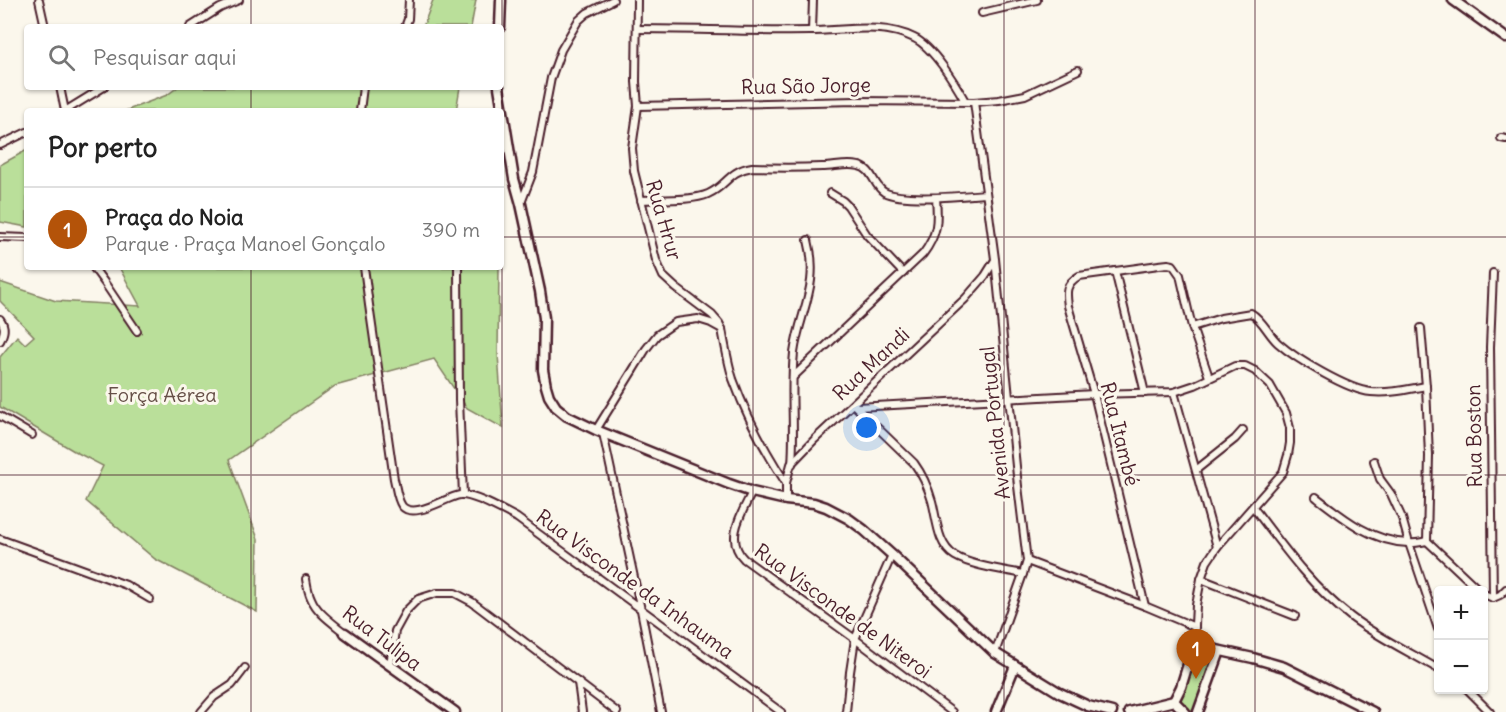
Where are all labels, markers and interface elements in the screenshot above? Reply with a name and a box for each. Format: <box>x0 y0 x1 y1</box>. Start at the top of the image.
search box <box>24 24 504 90</box>
icon: search <box>45 41 78 74</box>
text: Pesquisar aqui <box>93 43 236 71</box>
street label: Rua São Jorge <box>741 72 871 99</box>
text: Por perto <box>48 131 157 164</box>
street label: Rua Hrur <box>641 177 688 263</box>
text: Praça do Noia <box>105 203 244 231</box>
text: 1 <box>64 217 71 242</box>
text: 390 m <box>422 217 480 242</box>
text: Parque · Praça Manoel Gonçalo <box>105 231 386 256</box>
street label: Rua Mandi <box>827 322 914 405</box>
street label: Avenida Portugal <box>974 345 1015 501</box>
street label: Rua Itambé <box>1096 379 1145 488</box>
park label: Força Aérea <box>107 382 217 407</box>
street label: Rua Boston <box>1460 384 1487 488</box>
your location <box>852 413 881 442</box>
street label: Rua Visconde da Inhauma <box>532 504 739 664</box>
street label: Rua Visconde de Niteroi <box>750 538 937 683</box>
map controls <box>1434 586 1488 694</box>
button: + <box>1434 586 1488 640</box>
street label: Rua Tulipa <box>338 600 427 676</box>
pin: 1 <box>1176 630 1216 679</box>
button: − <box>1434 640 1488 694</box>

